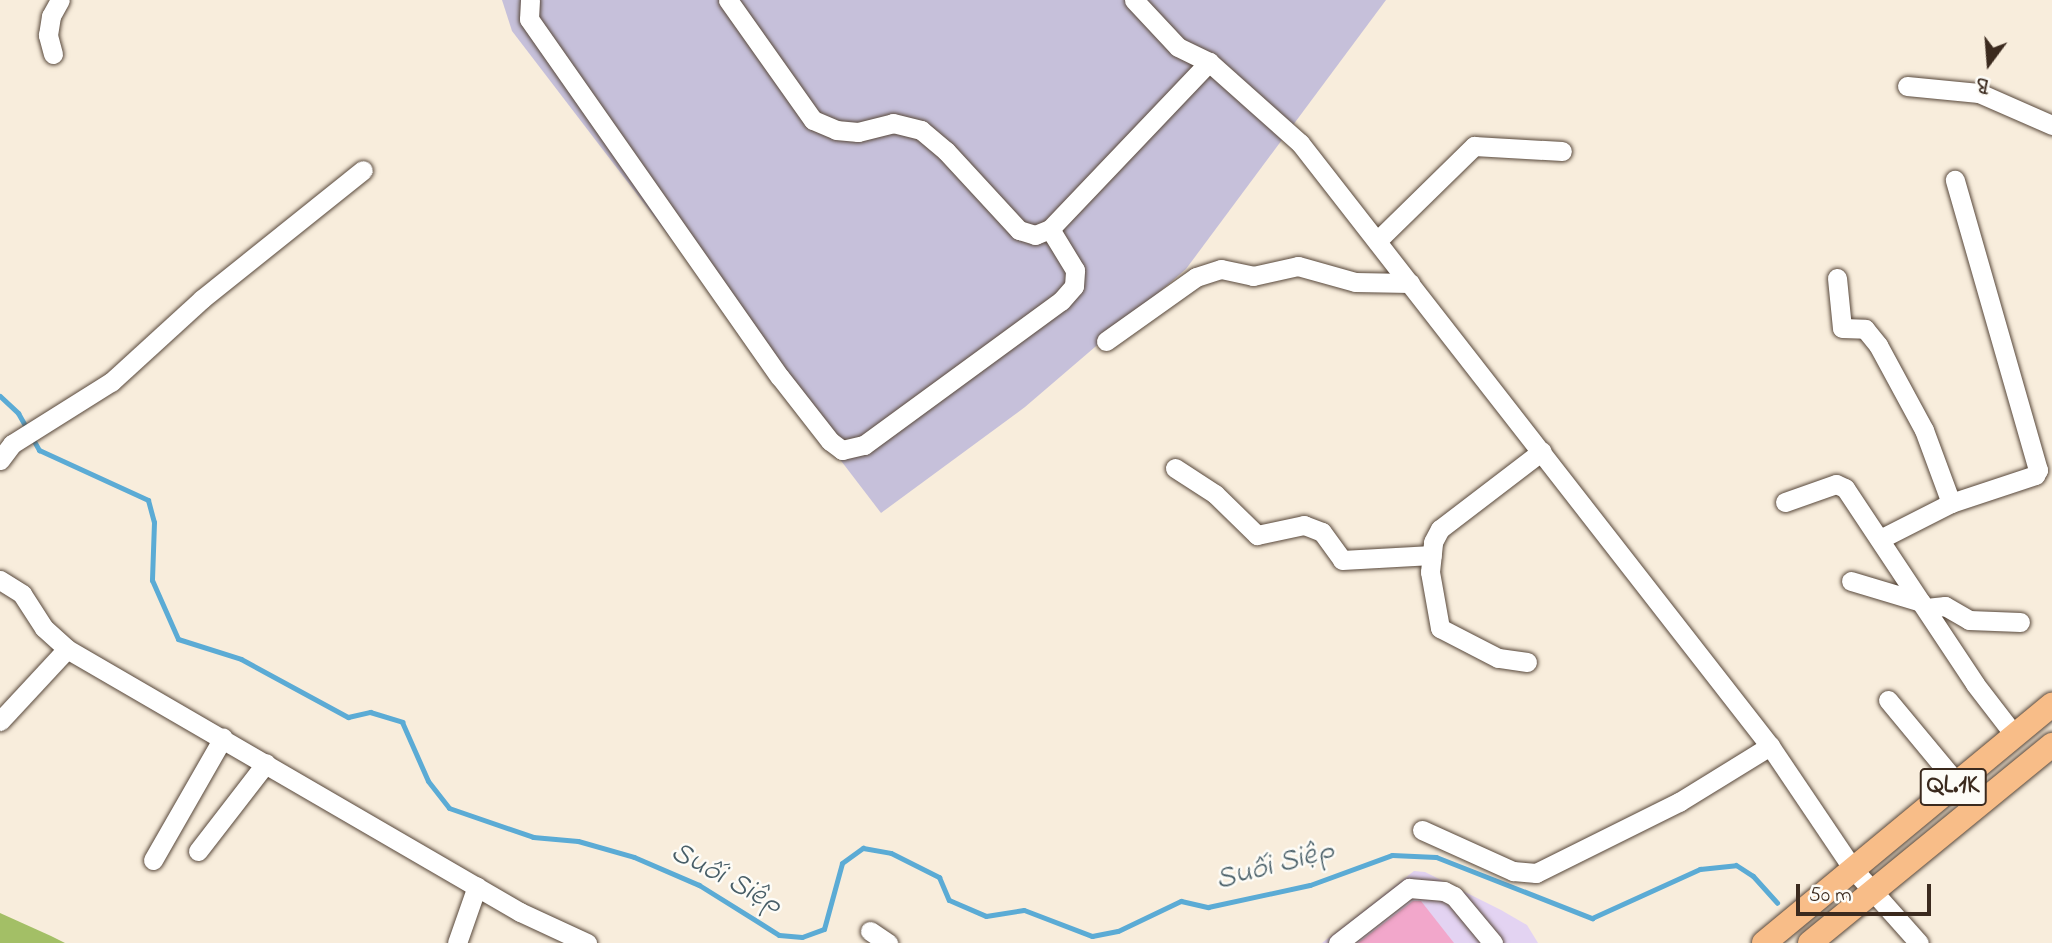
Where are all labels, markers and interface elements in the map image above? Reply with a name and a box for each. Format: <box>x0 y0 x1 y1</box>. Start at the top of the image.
north arrow <box>1954 28 2024 98</box>
text: B <box>1973 69 1993 98</box>
road number: QL.1K <box>1918 764 1988 810</box>
water label: Suối Siệp <box>1212 833 1338 899</box>
water label: Suối Siệp <box>664 835 788 923</box>
scale bar <box>1800 870 1935 914</box>
text: 50 m <box>1809 881 1852 911</box>

